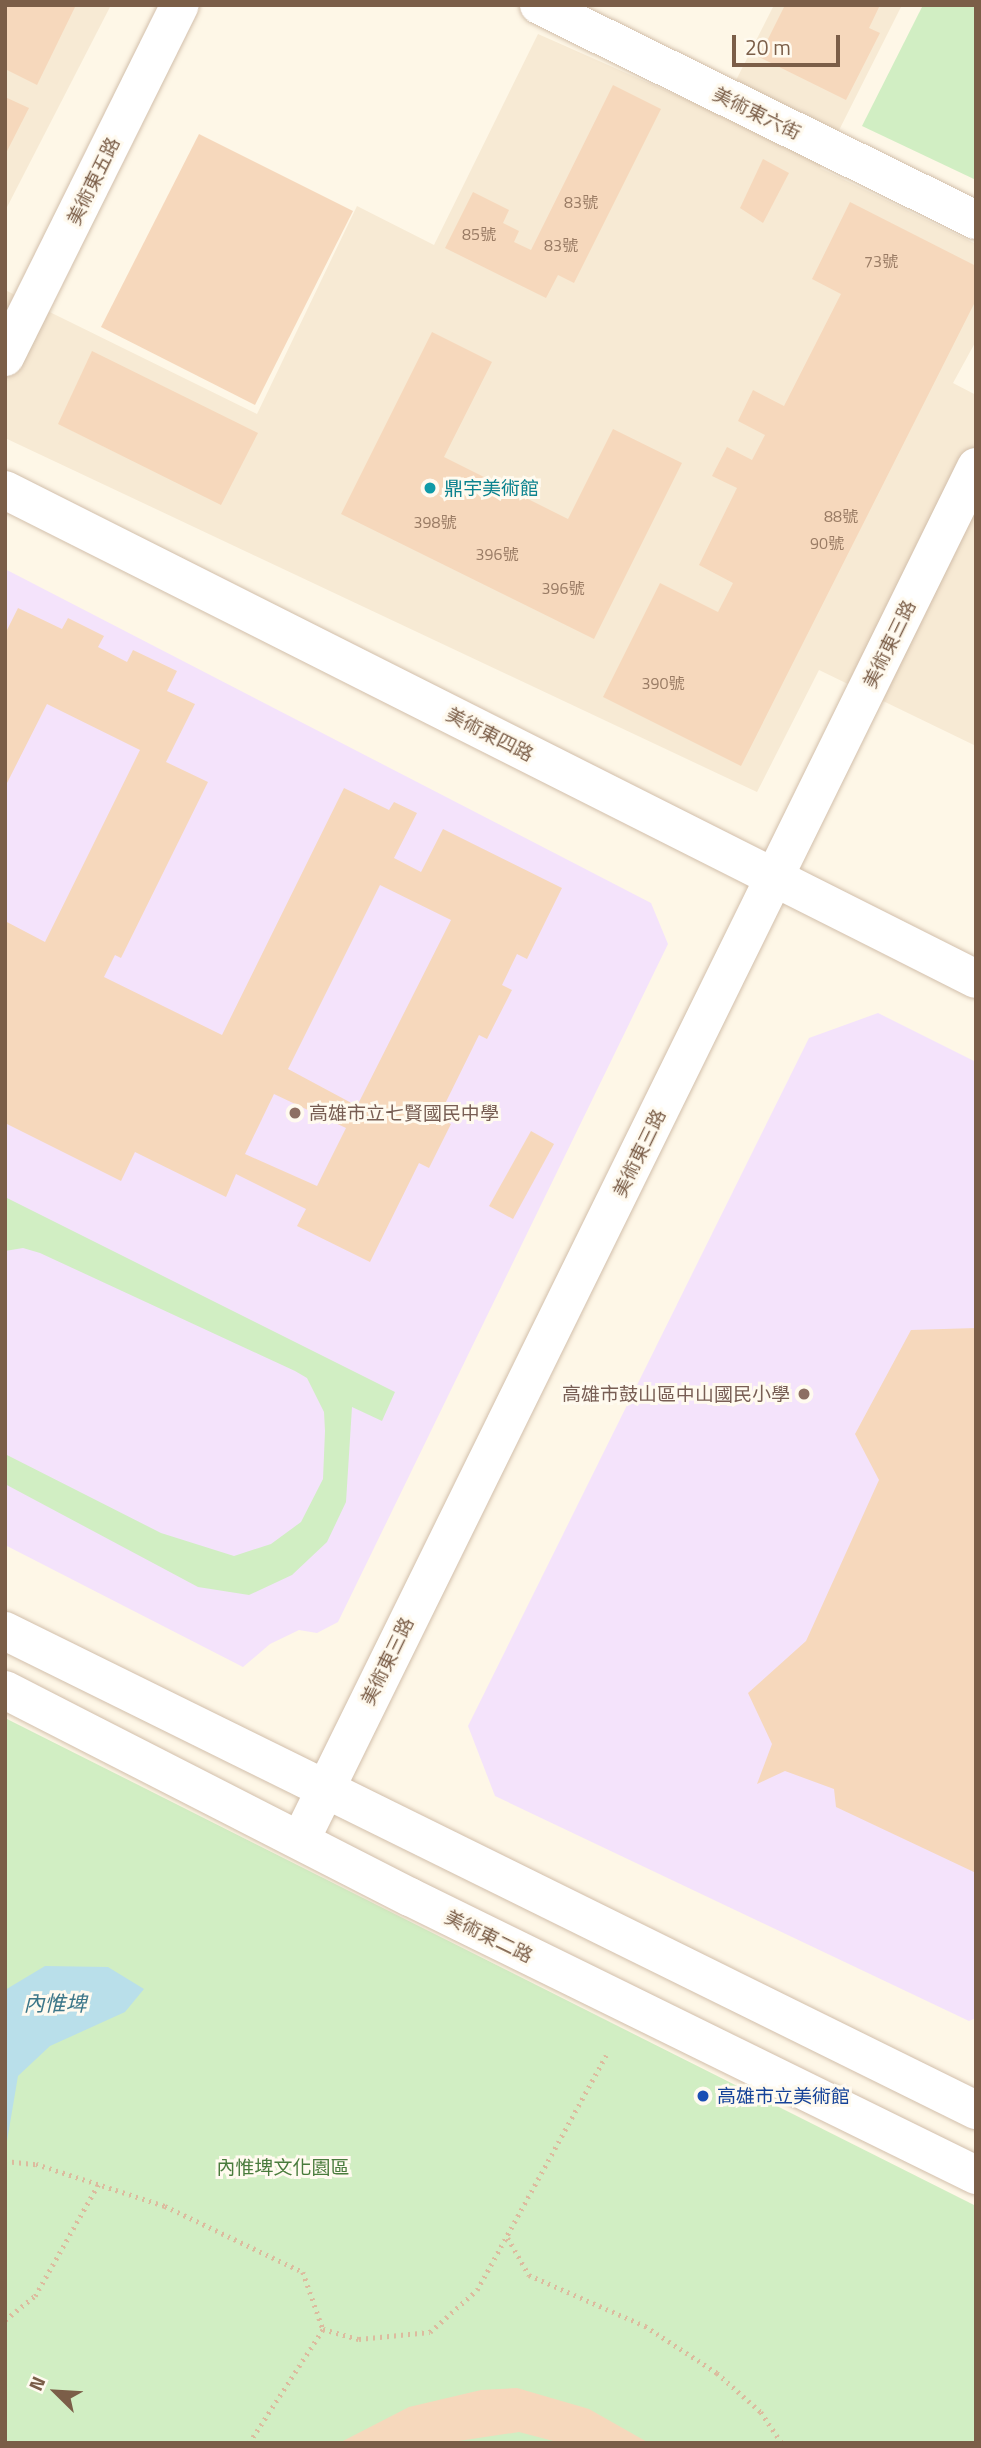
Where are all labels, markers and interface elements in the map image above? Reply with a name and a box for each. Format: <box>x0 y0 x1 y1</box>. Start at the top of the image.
scale bar <box>736 21 844 65</box>
text: 20 m <box>745 31 791 63</box>
street label: 美術東六街 <box>709 82 805 144</box>
street label: 美術東五路 <box>62 133 124 229</box>
house number: 83號 <box>564 192 598 212</box>
house number: 85號 <box>462 224 496 244</box>
house number: 83號 <box>544 235 578 255</box>
house number: 73號 <box>864 251 898 271</box>
place label: 鼎宇美術館 <box>444 477 539 499</box>
marker: 鼎宇美術館 <box>422 480 438 496</box>
house number: 88號 <box>824 506 858 526</box>
house number: 398號 <box>414 512 456 532</box>
house number: 90號 <box>810 533 844 553</box>
house number: 396號 <box>476 544 518 564</box>
house number: 396號 <box>542 578 584 598</box>
street label: 美術東三路 <box>858 596 920 692</box>
house number: 390號 <box>642 673 684 693</box>
street label: 美術東四路 <box>443 702 537 766</box>
place label: 高雄市立七賢國民中學 <box>309 1102 499 1124</box>
marker: 高雄市立七賢國民中學 <box>287 1105 303 1121</box>
street label: 美術東三路 <box>608 1105 670 1201</box>
place label: 高雄市鼓山區中山國民小學 <box>562 1383 790 1405</box>
marker: 高雄市鼓山區中山國民小學 <box>796 1386 812 1402</box>
street label: 美術東三路 <box>356 1613 418 1709</box>
street label: 美術東二路 <box>441 1905 537 1967</box>
water label: 內惟埤 <box>24 1990 86 2016</box>
place label: 高雄市立美術館 <box>717 2085 850 2107</box>
marker: 高雄市立美術館 <box>695 2088 711 2104</box>
park label: 內惟埤文化園區 <box>217 2156 349 2178</box>
north arrow <box>21 2357 91 2427</box>
text: N <box>20 2371 52 2395</box>

